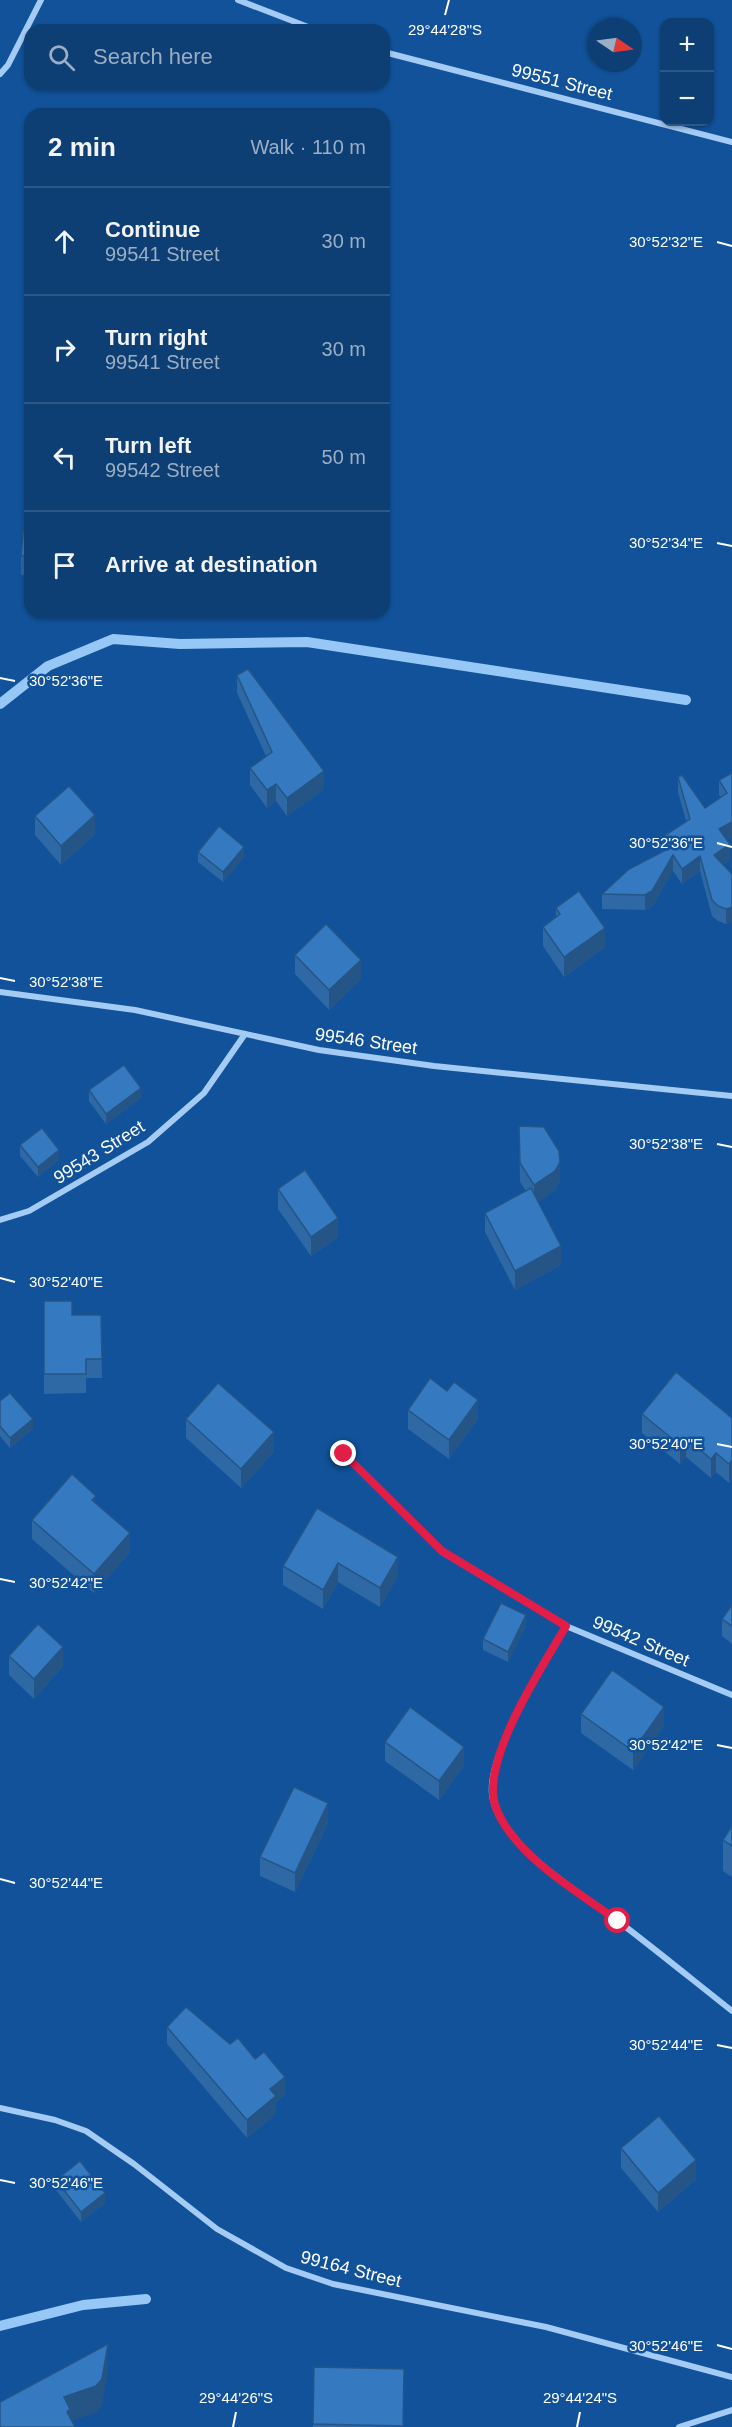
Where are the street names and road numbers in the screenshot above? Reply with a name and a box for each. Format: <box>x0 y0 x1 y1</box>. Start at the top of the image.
street label: 99551 Street <box>510 60 614 104</box>
street label: 99546 Street <box>314 1024 418 1058</box>
street label: 99543 Street <box>50 1116 148 1188</box>
street label: 99542 Street <box>590 1612 692 1670</box>
street label: 99164 Street <box>299 2247 403 2291</box>

